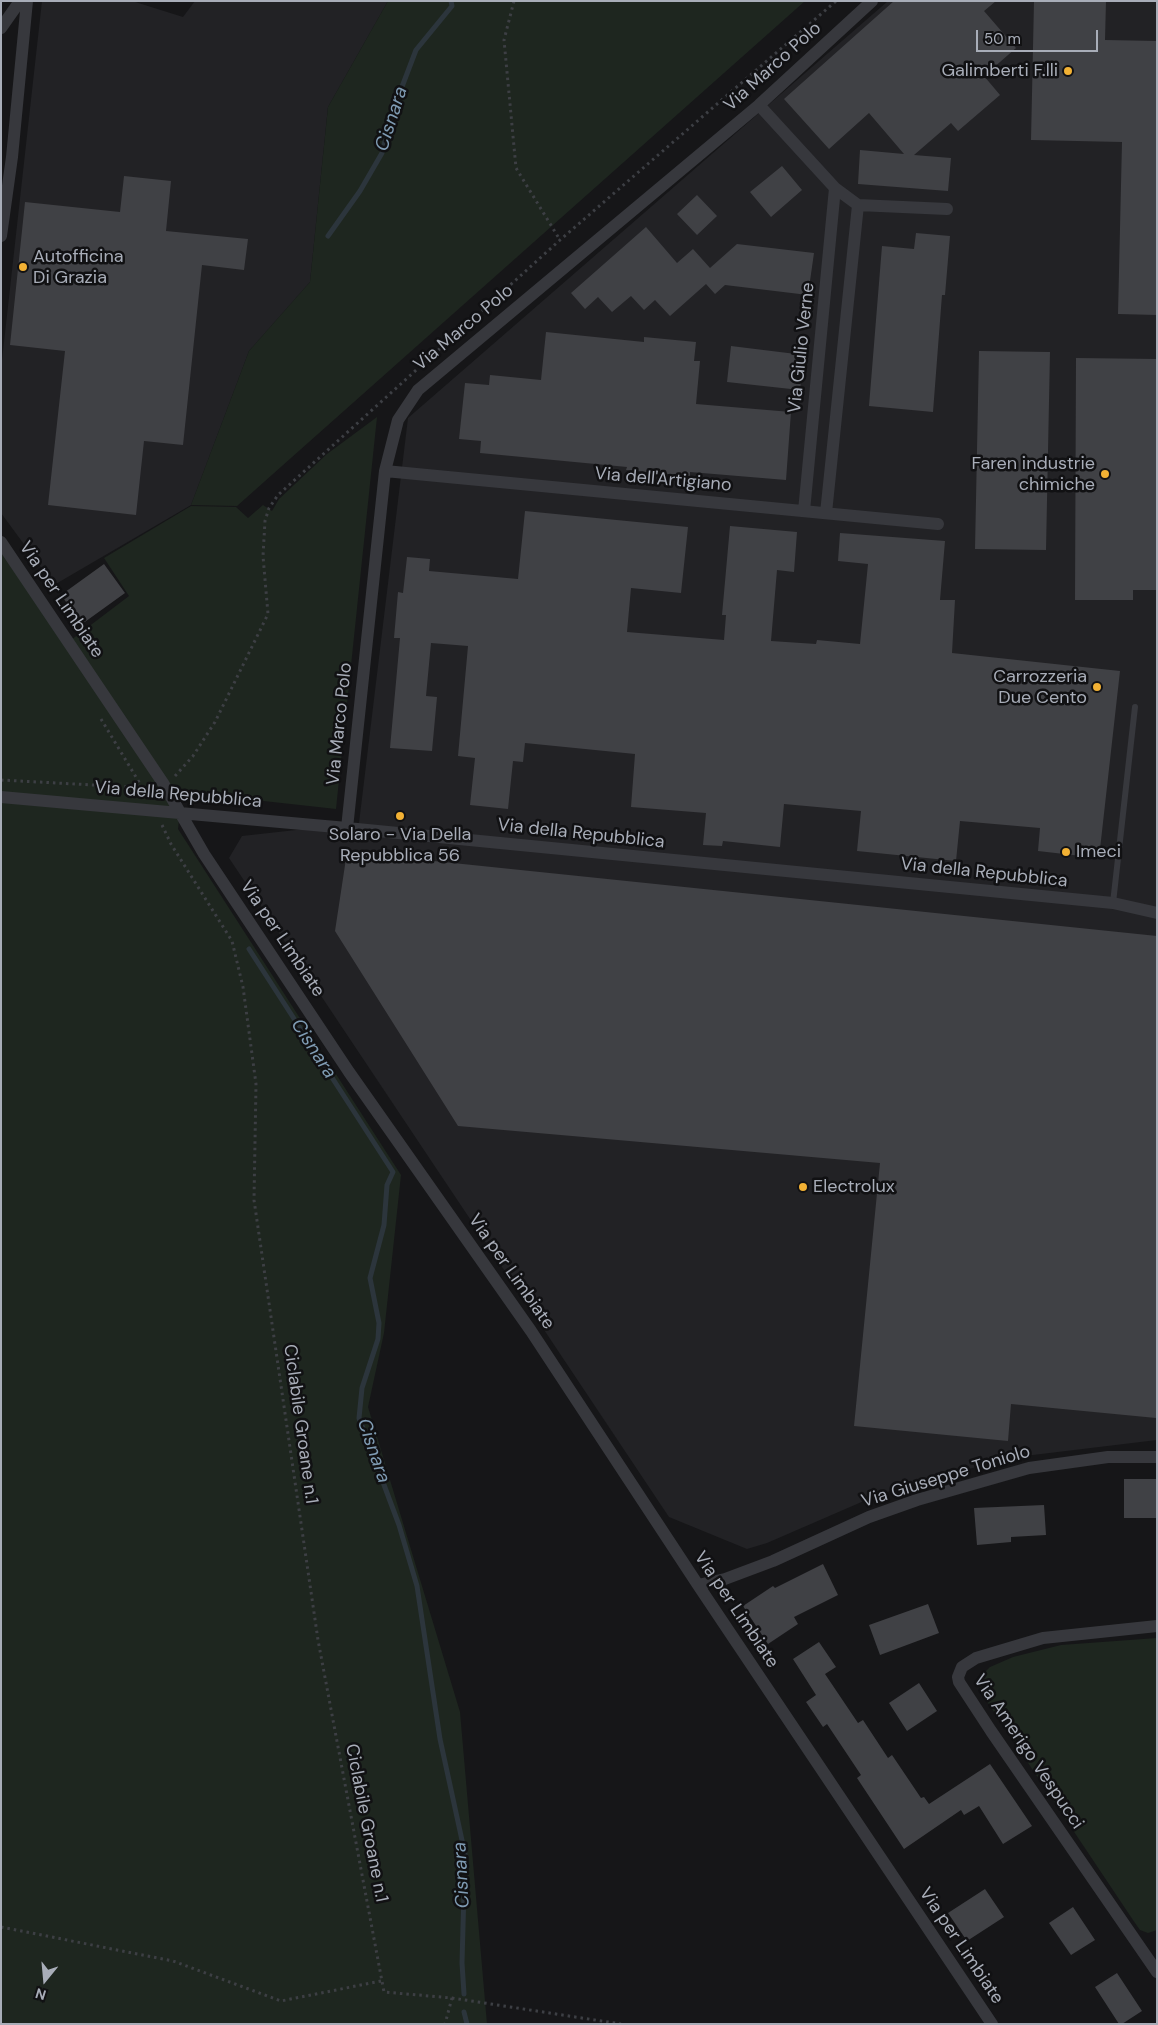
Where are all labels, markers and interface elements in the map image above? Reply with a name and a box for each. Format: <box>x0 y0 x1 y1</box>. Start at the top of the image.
street label: Via Marco Polo <box>720 18 826 116</box>
scale bar <box>978 20 1100 52</box>
text: 50 m <box>984 29 1021 49</box>
place label: Galimberti F.lli <box>941 60 1058 82</box>
marker: Galimberti F.lli <box>1062 65 1074 77</box>
water label: Cisnara <box>371 84 413 154</box>
place label: Autofficina Di Grazia <box>33 246 124 288</box>
marker: Autofficina Di Grazia <box>17 261 29 273</box>
street label: Via Marco Polo <box>410 280 518 376</box>
street label: Via Giulio Verne <box>784 282 820 414</box>
place label: Faren industrie chimiche <box>971 453 1095 496</box>
street label: Via dell'Artigiano <box>594 463 732 497</box>
marker: Faren industrie chimiche <box>1099 468 1111 480</box>
street label: Via per Limbiate <box>14 538 108 662</box>
street label: Via Marco Polo <box>323 662 357 786</box>
place label: Carrozzeria Due Cento <box>993 666 1087 709</box>
marker: Carrozzeria Due Cento <box>1091 681 1103 693</box>
street label: Via della Repubblica <box>93 777 263 813</box>
marker: Solaro - Via Della Repubblica 56 <box>394 810 406 822</box>
street label: Via della Repubblica <box>496 814 666 854</box>
place label: Solaro - Via Della Repubblica 56 <box>329 824 471 866</box>
place label: Imeci <box>1076 841 1121 863</box>
marker: Imeci <box>1060 846 1072 858</box>
street label: Via della Repubblica <box>899 853 1069 893</box>
street label: Via per Limbiate <box>235 877 329 1001</box>
water label: Cisnara <box>285 1015 341 1083</box>
place label: Electrolux <box>813 1176 895 1198</box>
marker: Electrolux <box>797 1181 809 1193</box>
street label: Via per Limbiate <box>463 1210 559 1334</box>
street label: Ciclabile Groane n.1 <box>278 1343 322 1505</box>
water label: Cisnara <box>351 1416 395 1486</box>
street label: Via Giuseppe Toniolo <box>859 1441 1033 1513</box>
street label: Via per Limbiate <box>689 1548 783 1672</box>
street label: Via Amerigo Vespucci <box>968 1671 1088 1833</box>
street label: Ciclabile Groane n.1 <box>340 1742 392 1904</box>
water label: Cisnara <box>449 1841 475 1909</box>
street label: Via per Limbiate <box>914 1884 1008 2008</box>
north arrow <box>20 1955 70 2005</box>
text: N <box>33 1984 48 2004</box>

